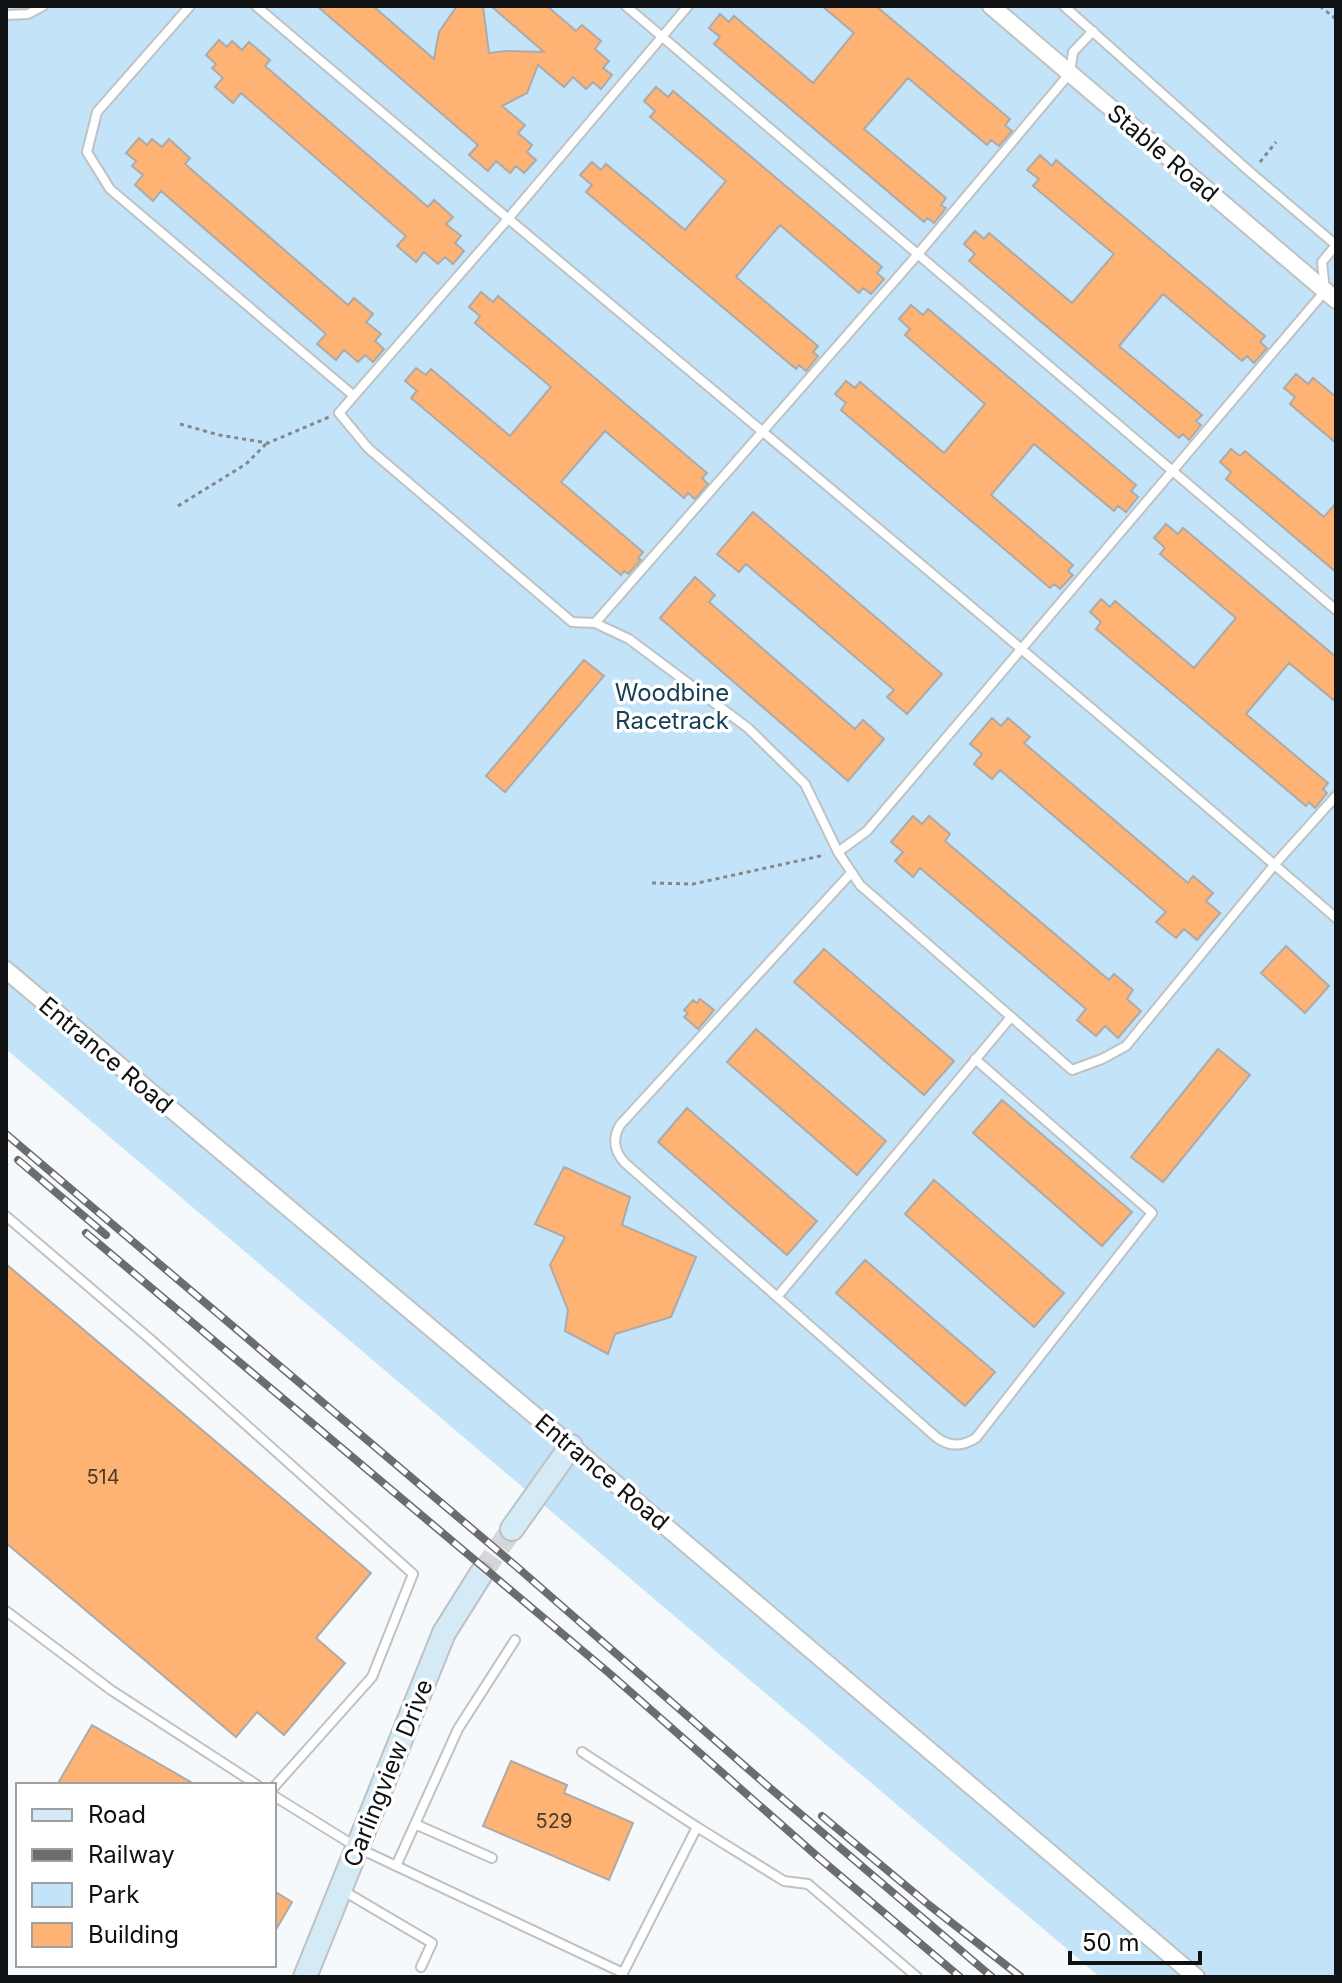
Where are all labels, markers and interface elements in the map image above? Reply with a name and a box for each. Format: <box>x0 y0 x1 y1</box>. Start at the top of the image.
street label: Stable Road <box>1102 98 1224 208</box>
park label: Woodbine Racetrack <box>615 678 729 735</box>
street label: Entrance Road <box>33 991 179 1119</box>
street label: Entrance Road <box>529 1408 675 1536</box>
house number: 514 <box>86 1465 120 1489</box>
street label: Carlingview Drive <box>337 1675 439 1871</box>
legend <box>16 1783 276 1967</box>
text: Road <box>88 1800 146 1829</box>
house number: 529 <box>536 1809 572 1833</box>
text: Railway <box>88 1840 175 1869</box>
text: Park <box>88 1880 139 1909</box>
scale bar <box>1070 1915 1200 1965</box>
text: Building <box>88 1920 179 1949</box>
text: 50 m <box>1082 1928 1140 1957</box>

